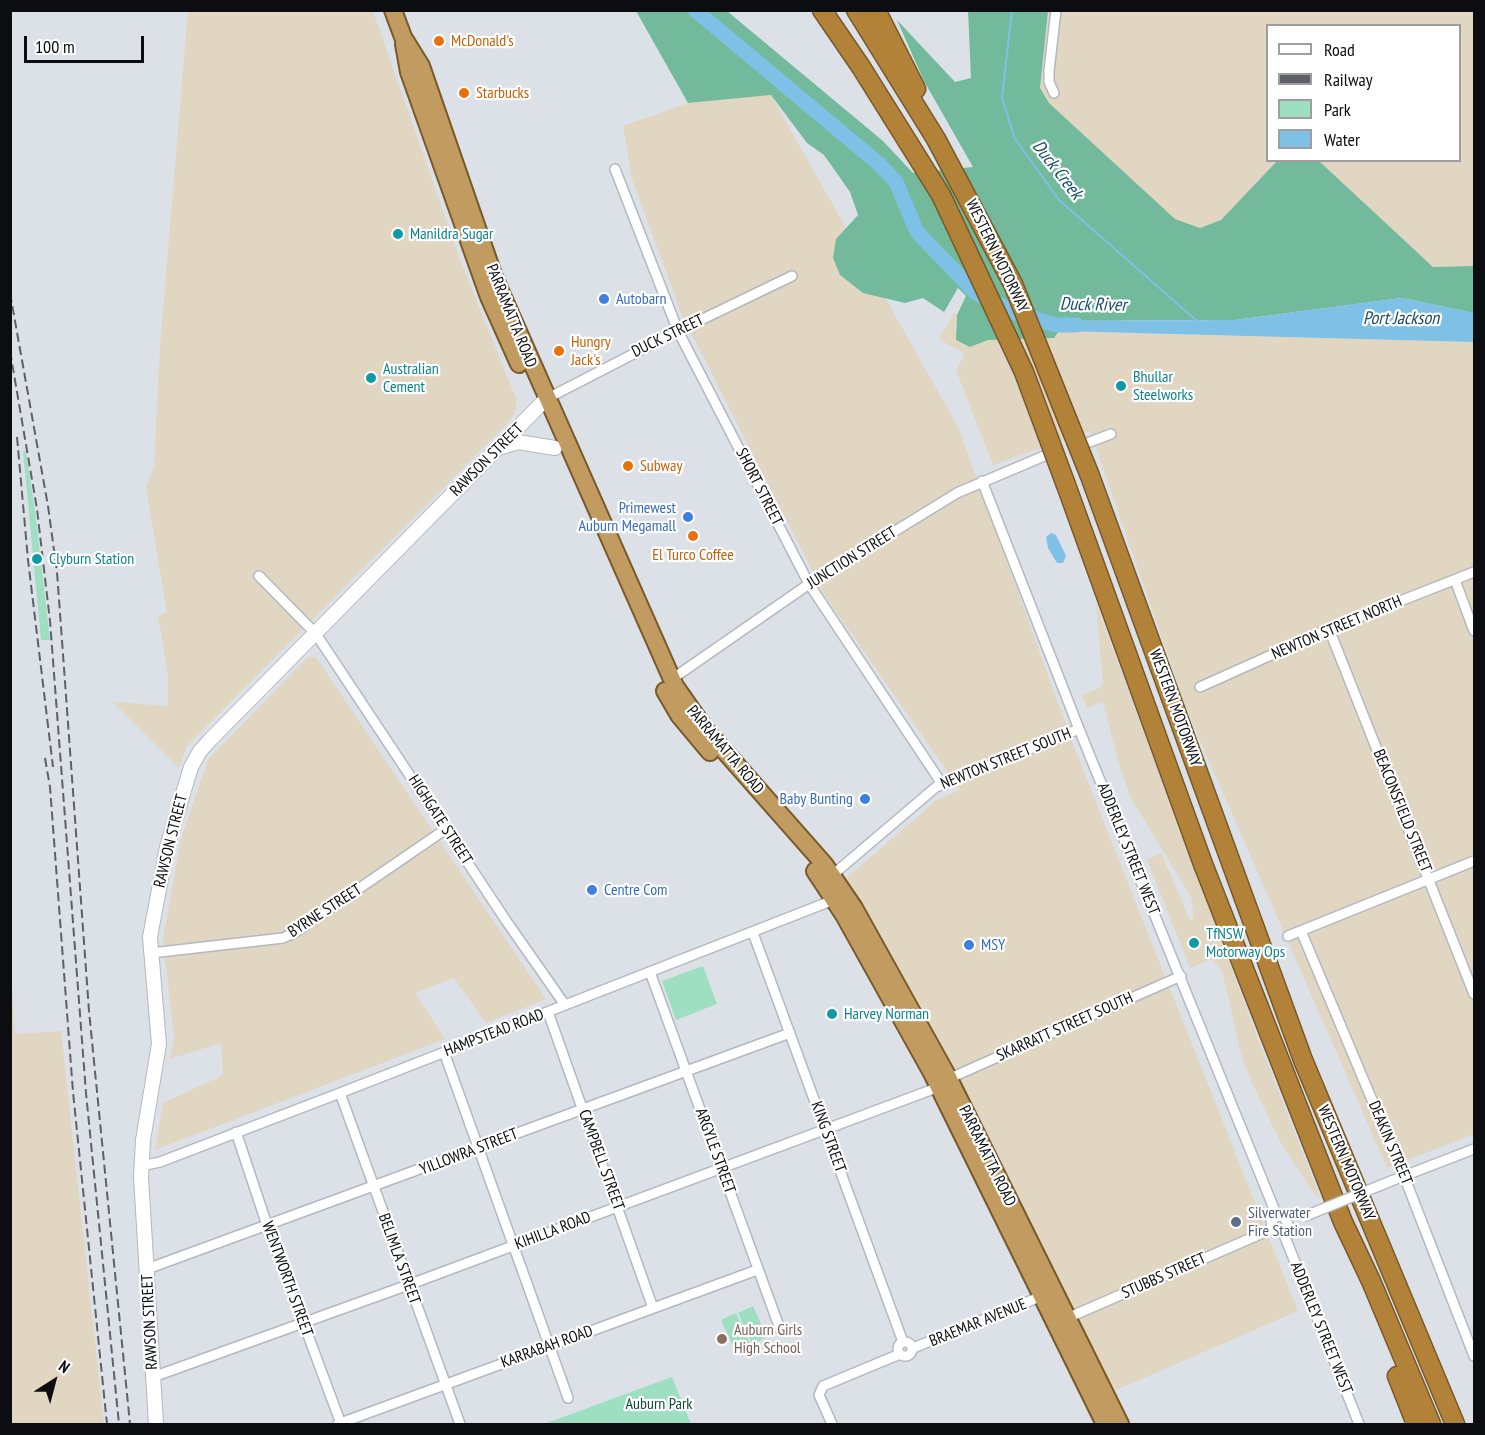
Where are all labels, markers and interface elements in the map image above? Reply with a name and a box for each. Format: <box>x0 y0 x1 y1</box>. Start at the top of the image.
scale bar <box>27 24 147 62</box>
legend <box>1266 24 1461 162</box>
place label: McDonald's <box>451 31 514 51</box>
marker: McDonald's <box>432 34 446 48</box>
text: 100 m <box>35 35 75 58</box>
text: Road <box>1324 38 1355 61</box>
text: Railway <box>1324 68 1373 91</box>
place label: Starbucks <box>476 83 529 103</box>
marker: Starbucks <box>457 86 471 100</box>
text: Park <box>1324 98 1351 121</box>
text: Water <box>1324 128 1360 151</box>
water label: Duck Creek <box>1027 136 1087 204</box>
street label: WESTERN MOTORWAY <box>961 196 1033 316</box>
place label: Manildra Sugar <box>410 224 493 244</box>
marker: Manildra Sugar <box>391 227 405 241</box>
street label: PARRAMATTA ROAD <box>482 262 540 370</box>
place label: Autobarn <box>616 289 666 309</box>
marker: Autobarn <box>597 292 611 306</box>
water label: Duck River <box>1060 294 1126 316</box>
water label: Port Jackson <box>1363 308 1439 330</box>
street label: DUCK STREET <box>629 310 707 362</box>
place label: Hungry Jack's <box>571 332 611 370</box>
marker: Hungry Jack's <box>552 344 566 358</box>
place label: Australian Cement <box>383 359 439 397</box>
place label: Bhullar Steelworks <box>1133 367 1193 405</box>
marker: Australian Cement <box>364 371 378 385</box>
marker: Bhullar Steelworks <box>1114 379 1128 393</box>
street label: RAWSON STREET <box>446 419 528 501</box>
street label: SHORT STREET <box>731 445 787 529</box>
place label: Subway <box>640 456 682 476</box>
marker: Subway <box>621 459 635 473</box>
place label: Primewest Auburn Megamall <box>579 498 676 536</box>
marker: Primewest Auburn Megamall <box>681 510 695 524</box>
street label: JUNCTION STREET <box>804 523 900 593</box>
marker: El Turco Coffee <box>686 529 700 543</box>
place label: El Turco Coffee <box>652 545 734 565</box>
place label: Clyburn Station <box>49 549 134 569</box>
marker: Clyburn Station <box>30 552 44 566</box>
street label: NEWTON STREET NORTH <box>1269 592 1405 664</box>
street label: WESTERN MOTORWAY <box>1145 647 1205 769</box>
street label: PARRAMATTA ROAD <box>682 702 768 798</box>
street label: NEWTON STREET SOUTH <box>938 724 1074 794</box>
street label: BEACONSFIELD STREET <box>1369 747 1435 875</box>
street label: HIGHGATE STREET <box>404 771 476 869</box>
street label: ADDERLEY STREET WEST <box>1093 780 1163 918</box>
place label: Baby Bunting <box>780 789 853 809</box>
street label: RAWSON STREET <box>150 792 192 890</box>
marker: Baby Bunting <box>858 792 872 806</box>
street label: BYRNE STREET <box>285 880 365 942</box>
place label: Centre Com <box>604 880 668 900</box>
marker: Centre Com <box>585 883 599 897</box>
place label: TfNSW Motorway Ops <box>1206 924 1285 962</box>
place label: MSY <box>981 935 1005 955</box>
marker: TfNSW Motorway Ops <box>1187 936 1201 950</box>
marker: MSY <box>962 938 976 952</box>
street label: SKARRATT STREET SOUTH <box>994 988 1136 1066</box>
place label: Harvey Norman <box>844 1004 929 1024</box>
street label: HAMPSTEAD ROAD <box>441 1005 547 1061</box>
marker: Harvey Norman <box>825 1007 839 1021</box>
street label: DEAKIN STREET <box>1364 1098 1416 1188</box>
street label: KING STREET <box>806 1099 850 1175</box>
street label: PARRAMATTA ROAD <box>954 1102 1020 1210</box>
street label: WESTERN MOTORWAY <box>1313 1102 1379 1224</box>
street label: ARGYLE STREET <box>691 1106 739 1196</box>
street label: CAMPBELL STREET <box>574 1107 628 1213</box>
street label: YILLOWRA STREET <box>417 1124 521 1180</box>
place label: Silverwater Fire Station <box>1248 1203 1312 1241</box>
street label: KIHILLA ROAD <box>512 1208 594 1254</box>
street label: BELIMLA STREET <box>374 1211 424 1307</box>
marker: Silverwater Fire Station <box>1229 1215 1243 1229</box>
street label: WENTWORTH STREET <box>257 1219 317 1339</box>
street label: STUBBS STREET <box>1119 1249 1209 1303</box>
street label: ADDERLEY STREET WEST <box>1286 1259 1356 1397</box>
street label: RAWSON STREET <box>138 1274 162 1370</box>
street label: BRAEMAR AVENUE <box>927 1295 1029 1351</box>
place label: Auburn Girls High School <box>734 1320 802 1358</box>
street label: KARRABAH ROAD <box>498 1322 596 1372</box>
marker: Auburn Girls High School <box>715 1332 729 1346</box>
north arrow <box>24 1351 84 1411</box>
text: N <box>55 1356 74 1377</box>
park label: Auburn Park <box>626 1394 692 1414</box>

